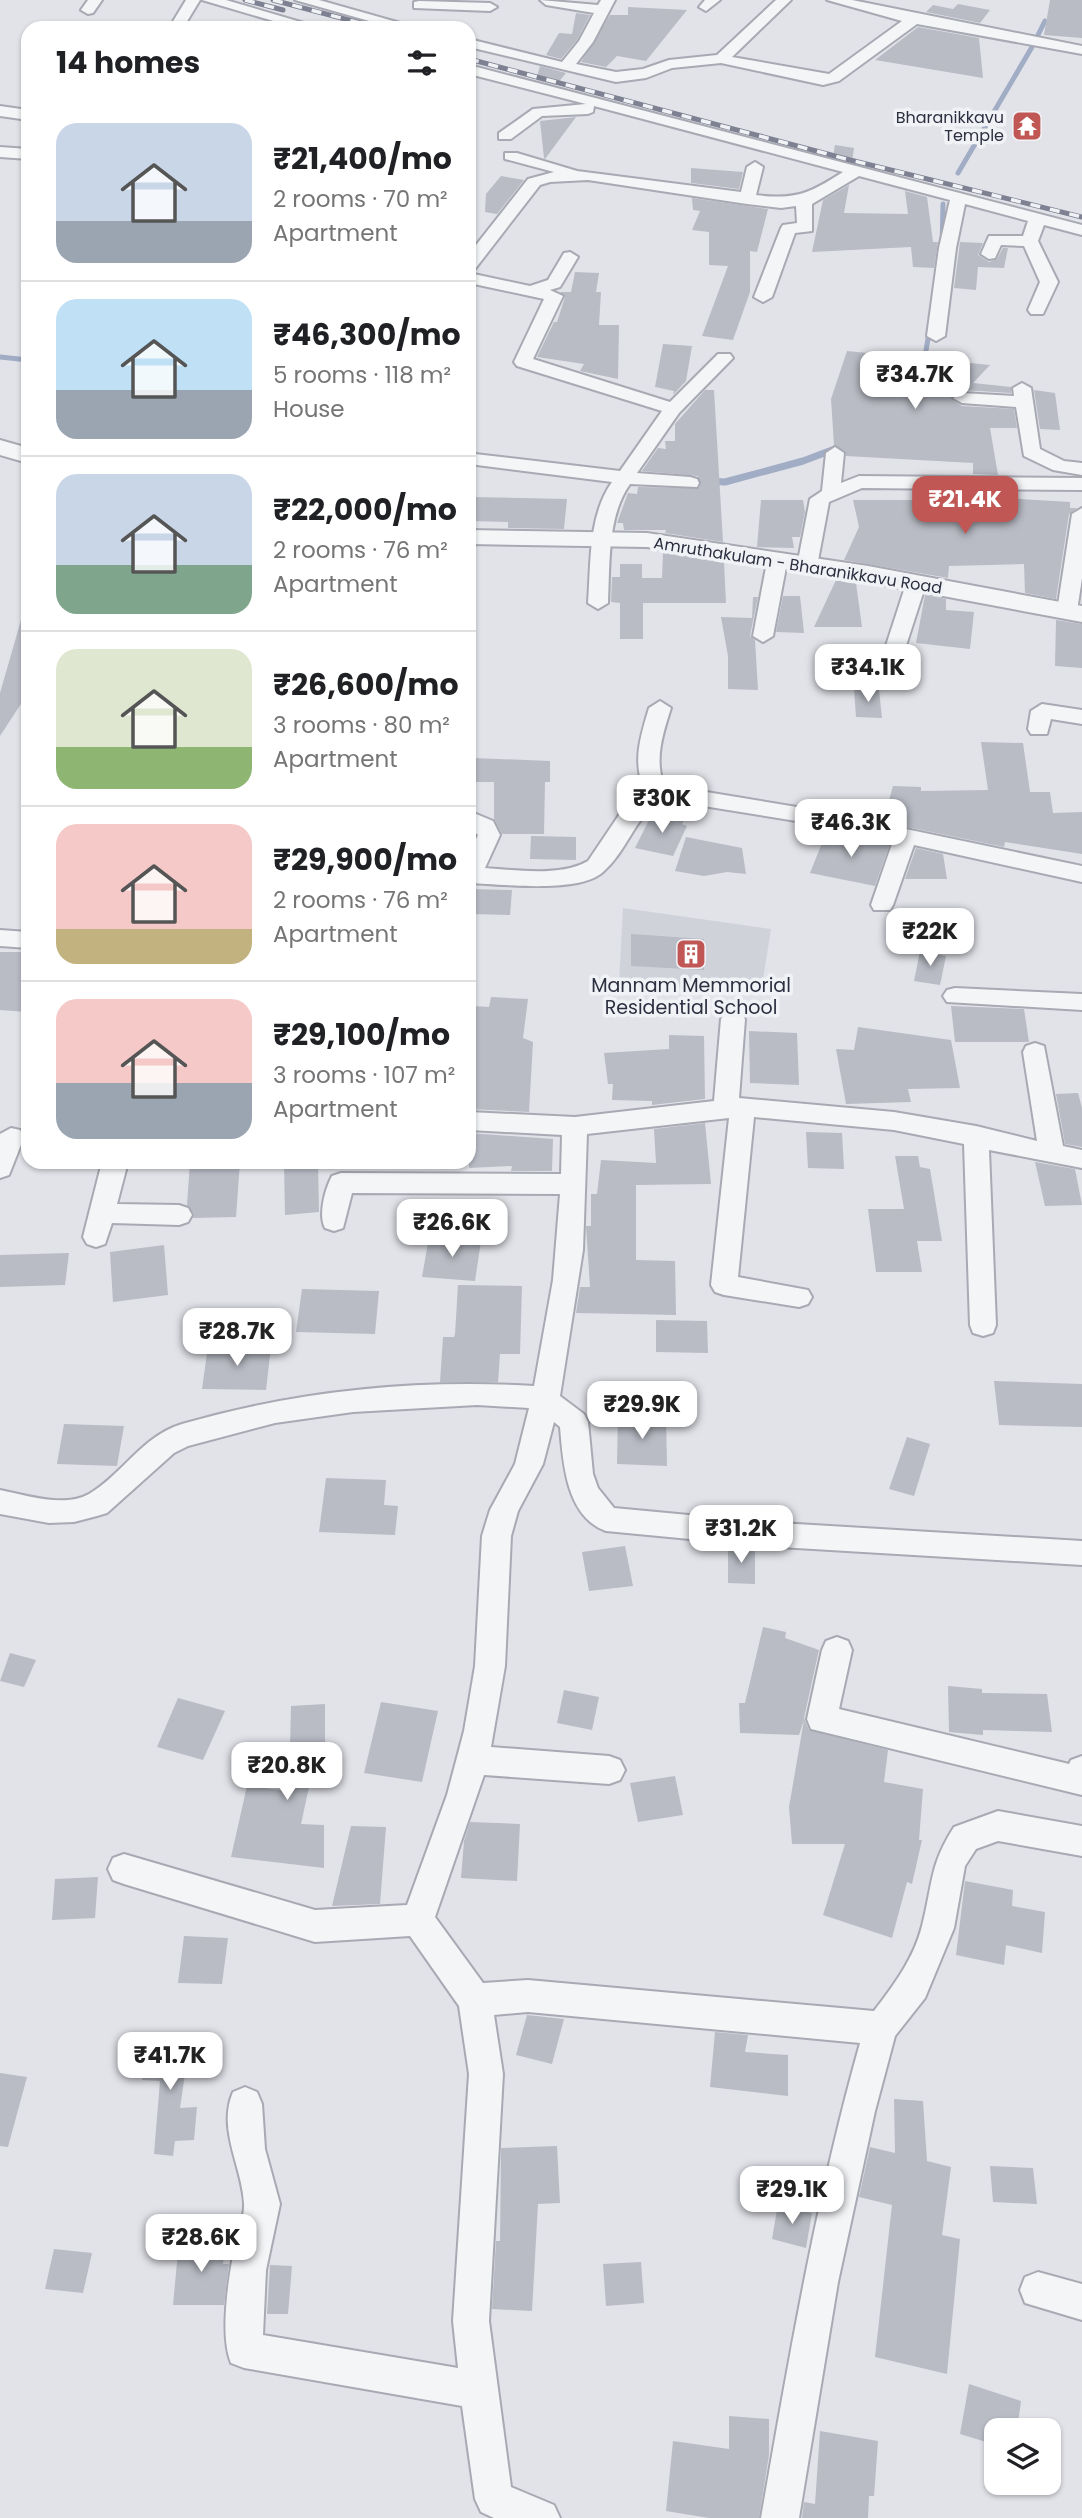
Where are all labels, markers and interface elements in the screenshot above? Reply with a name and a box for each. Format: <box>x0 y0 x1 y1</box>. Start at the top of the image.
text: 14 homes <box>56 41 200 84</box>
icon: filters <box>403 44 441 82</box>
place label: Bharanikkavu Temple <box>896 106 1004 147</box>
temple icon: Bharanikkavu Temple <box>1010 109 1044 143</box>
text: ₹21,400/mo <box>273 137 452 180</box>
icon: home <box>112 151 196 235</box>
text: 2 rooms · 70 m² <box>273 183 448 215</box>
text: Apartment <box>273 217 398 249</box>
text: ₹46,300/mo <box>273 313 461 356</box>
icon: home <box>112 327 196 411</box>
pin: ₹34.7K <box>858 352 972 411</box>
text: ₹34.7K <box>876 358 954 390</box>
text: 5 rooms · 118 m² <box>273 359 451 391</box>
text: House <box>273 393 345 425</box>
pin: ₹21.4K <box>908 476 1022 536</box>
text: ₹21.4K <box>928 483 1002 515</box>
text: ₹22,000/mo <box>273 488 457 531</box>
icon: home <box>112 502 196 586</box>
street label: Amruthakulam - Bharanikkavu Road <box>652 531 944 600</box>
text: 2 rooms · 76 m² <box>273 534 448 566</box>
text: Apartment <box>273 568 398 600</box>
pin: ₹34.1K <box>811 644 925 704</box>
text: ₹34.1K <box>831 651 905 683</box>
text: ₹26,600/mo <box>273 663 459 706</box>
icon: home <box>112 677 196 761</box>
text: 3 rooms · 80 m² <box>273 709 450 741</box>
text: Apartment <box>273 743 398 775</box>
pin: ₹30K <box>621 776 703 835</box>
text: ₹30K <box>633 782 691 814</box>
pin: ₹46.3K <box>794 800 908 859</box>
text: ₹46.3K <box>811 806 891 838</box>
text: ₹29,900/mo <box>273 838 457 881</box>
icon: home <box>112 852 196 936</box>
text: 2 rooms · 76 m² <box>273 884 448 916</box>
pin: ₹22K <box>889 908 971 968</box>
text: ₹22K <box>902 915 958 947</box>
text: Apartment <box>273 918 398 950</box>
building icon: Mannam Memmorial Residential School <box>674 937 708 971</box>
place label: Mannam Memmorial Residential School <box>591 972 791 1021</box>
text: ₹29,100/mo <box>273 1013 450 1056</box>
icon: home <box>112 1027 196 1111</box>
text: 3 rooms · 107 m² <box>273 1059 455 1091</box>
text: Apartment <box>273 1093 398 1125</box>
pin: ₹26.6K <box>395 1200 509 1259</box>
text: ₹26.6K <box>413 1206 491 1238</box>
pin: ₹28.7K <box>180 1308 294 1368</box>
text: ₹28.7K <box>199 1315 275 1347</box>
pin: ₹29.9K <box>585 1382 699 1441</box>
text: ₹29.9K <box>603 1388 681 1420</box>
pin: ₹31.2K <box>684 1506 798 1565</box>
text: ₹31.2K <box>705 1512 777 1544</box>
pin: ₹20.8K <box>230 1742 344 1802</box>
text: ₹20.8K <box>247 1749 327 1781</box>
pin: ₹41.7K <box>113 2032 227 2092</box>
text: ₹41.7K <box>134 2039 206 2071</box>
pin: ₹29.1K <box>735 2166 849 2226</box>
text: ₹29.1K <box>756 2173 828 2205</box>
pin: ₹28.6K <box>144 2214 258 2274</box>
text: ₹28.6K <box>162 2221 240 2253</box>
map controls <box>984 2418 1061 2495</box>
button: layers <box>984 2418 1061 2495</box>

